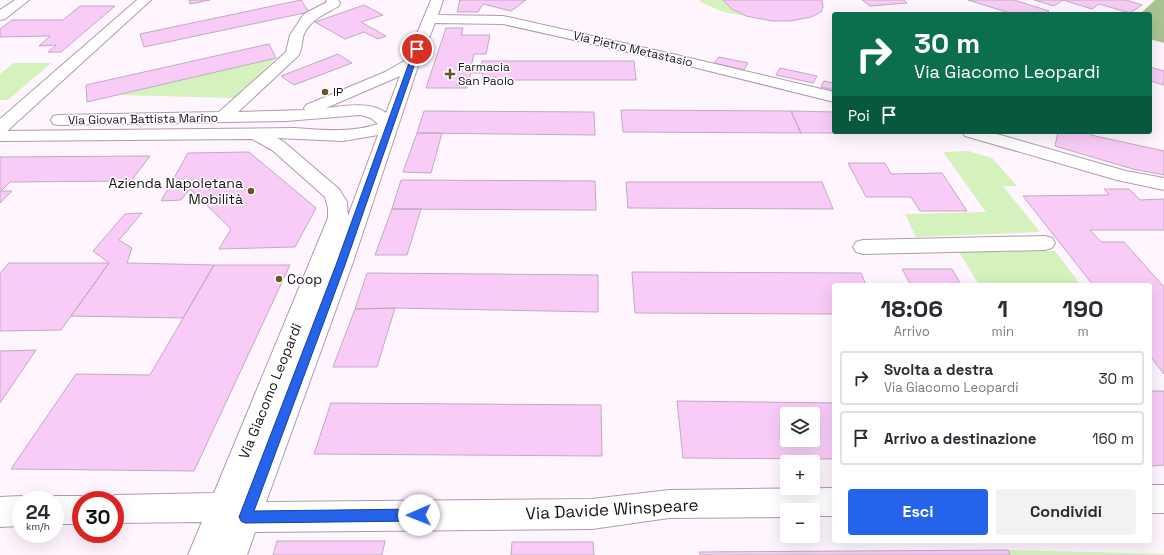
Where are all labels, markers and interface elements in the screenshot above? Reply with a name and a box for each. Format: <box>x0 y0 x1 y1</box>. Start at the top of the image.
text: 30 m <box>914 25 980 61</box>
street label: Via Pietro Metastasio <box>572 27 694 71</box>
icon: right <box>848 28 900 80</box>
pin <box>400 32 434 66</box>
icon: arrive <box>406 38 428 60</box>
place label: Farmacia San Paolo <box>458 59 514 89</box>
text: Via Giacomo Leopardi <box>914 60 1100 83</box>
marker: Farmacia San Paolo <box>445 69 455 79</box>
place label: IP <box>333 84 343 100</box>
marker: IP <box>320 87 330 97</box>
icon: arrive <box>878 104 900 126</box>
text: Poi <box>848 106 870 125</box>
street label: Via Giovan Battista Marino <box>68 110 218 128</box>
place label: Azienda Napoletana Mobilità <box>108 174 243 208</box>
marker: Azienda Napoletana Mobilità <box>246 186 256 196</box>
place label: Coop <box>287 270 322 288</box>
marker: Coop <box>274 274 284 284</box>
text: 18:06 <box>880 293 943 324</box>
text: 1 <box>997 293 1008 324</box>
text: 190 <box>1062 293 1104 324</box>
street label: Via Giacomo Leopardi <box>235 321 305 461</box>
text: Arrivo <box>894 323 930 340</box>
text: min <box>992 323 1014 340</box>
text: m <box>1077 323 1089 340</box>
text: Svolta a destra <box>884 360 993 379</box>
icon: right <box>850 367 872 389</box>
text: 30 m <box>1099 369 1134 388</box>
text: Via Giacomo Leopardi <box>884 379 1018 396</box>
map controls <box>780 407 820 543</box>
button: layers <box>780 407 820 447</box>
icon: arrive <box>850 427 872 449</box>
text: Arrivo a destinazione <box>884 429 1036 448</box>
text: 160 m <box>1092 429 1134 448</box>
button: + <box>780 455 820 495</box>
button: Esci <box>848 489 988 535</box>
button: Condividi <box>996 489 1136 535</box>
speed limit sign: 30 <box>72 491 124 543</box>
street label: Via Davide Winspeare <box>525 493 699 525</box>
position arrow <box>398 494 440 536</box>
text: 24 <box>26 499 50 525</box>
button: − <box>780 503 820 543</box>
text: km/h <box>26 520 50 533</box>

